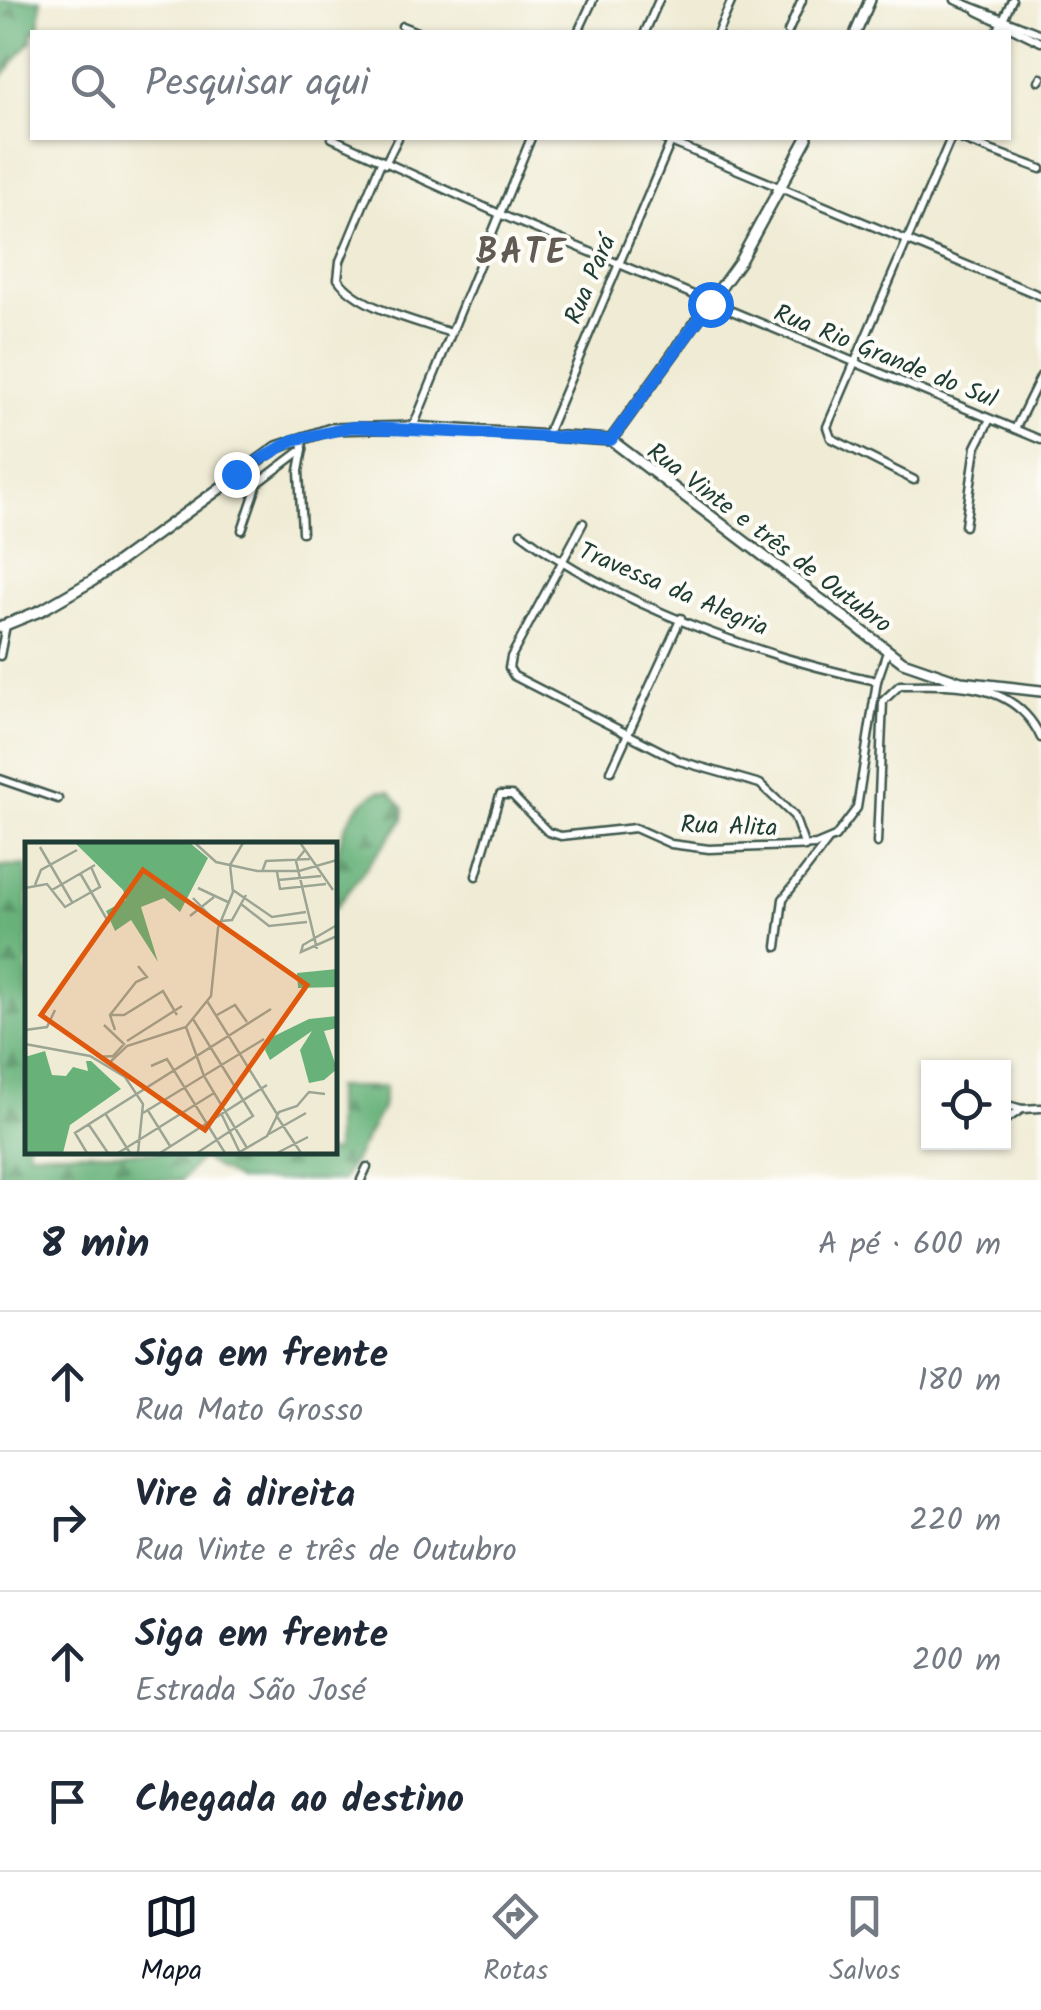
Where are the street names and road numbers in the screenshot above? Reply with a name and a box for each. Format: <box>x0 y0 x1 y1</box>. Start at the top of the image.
street label: Rua Pará <box>554 227 628 331</box>
street label: Rua Rio Grande do Sul <box>767 294 1003 420</box>
street label: Rua Vinte e três de Outubro <box>638 433 900 644</box>
street label: Travessa da Alegria <box>572 532 774 648</box>
street label: Rua Alita <box>680 805 778 849</box>

